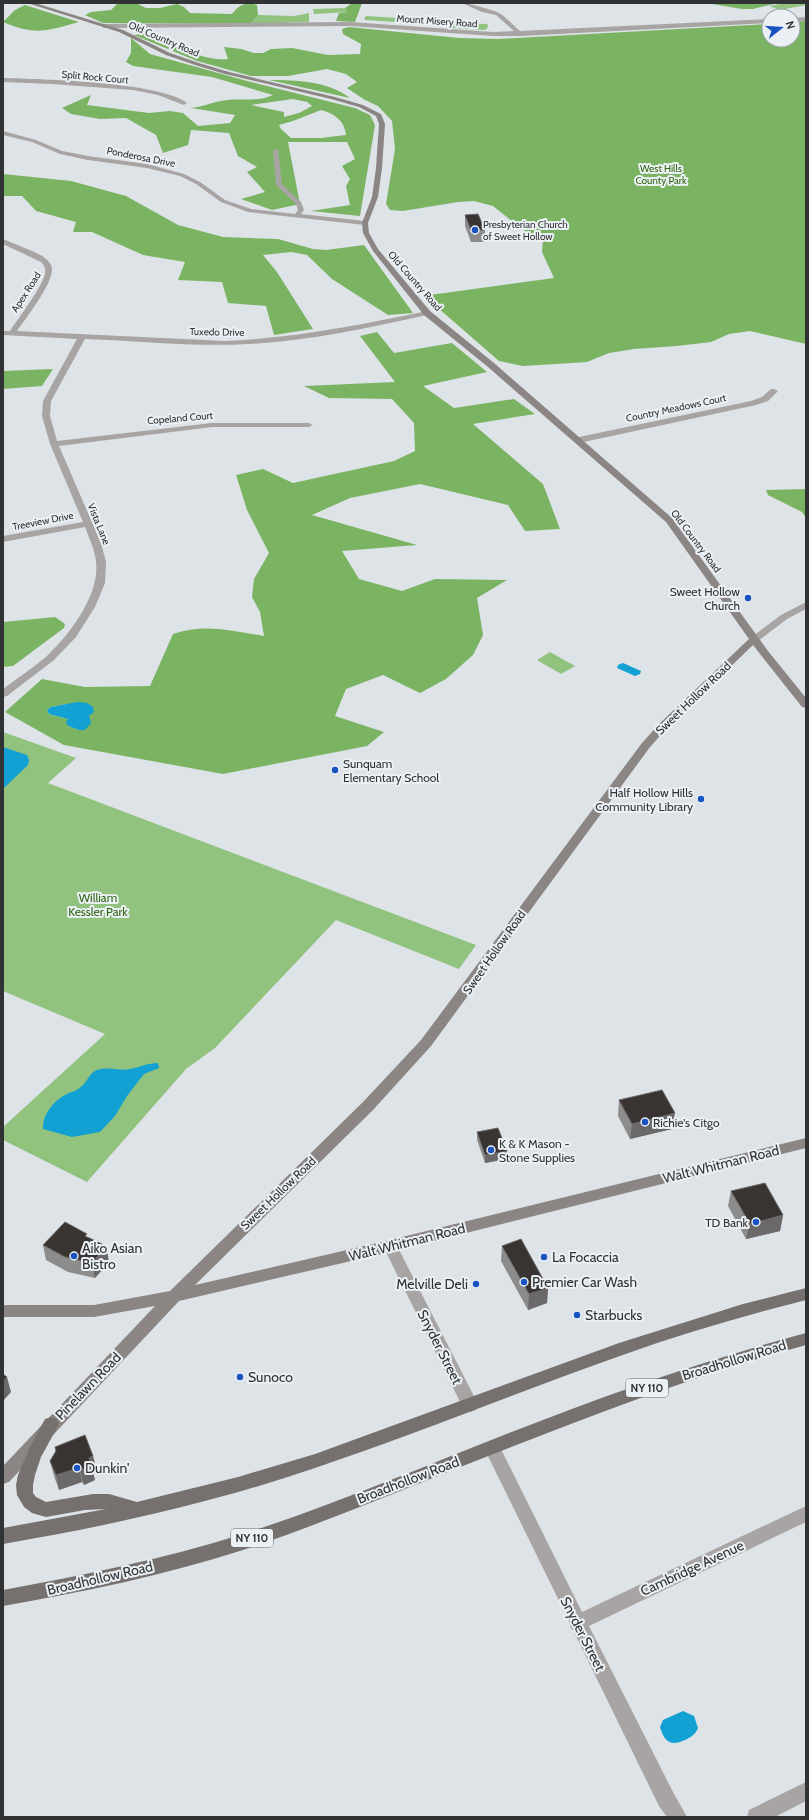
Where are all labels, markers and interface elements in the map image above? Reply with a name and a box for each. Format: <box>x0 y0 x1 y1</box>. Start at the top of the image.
north arrow <box>761 8 801 48</box>
street label: Mount Misery Road <box>396 12 478 30</box>
street label: Old Country Road <box>127 18 201 60</box>
text: N <box>783 19 798 31</box>
street label: Split Rock Court <box>61 68 130 86</box>
street label: Ponderosa Drive <box>106 144 176 170</box>
park label: West Hills County Park <box>636 162 687 187</box>
place label: Presbyterian Church of Sweet Hollow <box>483 218 568 243</box>
marker: Presbyterian Church of Sweet Hollow <box>470 225 480 235</box>
street label: Old Country Road <box>385 248 445 314</box>
street label: Apex Road <box>8 269 44 315</box>
street label: Tuxedo Drive <box>189 325 245 339</box>
street label: Country Meadows Court <box>625 391 728 425</box>
street label: Copeland Court <box>147 409 214 427</box>
street label: Vista Lane <box>85 501 113 547</box>
street label: Old Country Road <box>668 507 724 575</box>
street label: Treeview Drive <box>11 509 75 533</box>
place label: Sweet Hollow Church <box>670 584 740 613</box>
marker: Sweet Hollow Church <box>743 593 753 603</box>
street label: Sweet Hollow Road <box>652 658 734 738</box>
place label: Sunquam Elementary School <box>343 756 439 785</box>
marker: Sunquam Elementary School <box>330 765 340 775</box>
place label: Half Hollow Hills Community Library <box>595 785 693 814</box>
marker: Half Hollow Hills Community Library <box>696 794 706 804</box>
park label: William Kessler Park <box>68 890 128 919</box>
street label: Sweet Hollow Road <box>459 907 529 997</box>
place label: Richie's Citgo <box>653 1115 720 1130</box>
marker: Richie's Citgo <box>640 1117 650 1127</box>
place label: K & K Mason - Stone Supplies <box>499 1136 575 1165</box>
street label: Walt Whitman Road <box>661 1141 781 1187</box>
marker: K & K Mason - Stone Supplies <box>486 1145 496 1155</box>
street label: Sweet Hollow Road <box>237 1153 319 1233</box>
place label: TD Bank <box>705 1215 749 1230</box>
marker: TD Bank <box>751 1217 761 1227</box>
street label: Walt Whitman Road <box>347 1219 467 1265</box>
place label: Aiko Asian Bistro <box>82 1239 143 1273</box>
place label: La Focaccia <box>552 1248 619 1266</box>
marker: Aiko Asian Bistro <box>69 1251 79 1261</box>
marker: La Focaccia <box>539 1252 549 1262</box>
place label: Premier Car Wash <box>532 1273 637 1291</box>
place label: Melville Deli <box>396 1275 468 1293</box>
marker: Premier Car Wash <box>519 1277 529 1287</box>
marker: Melville Deli <box>471 1279 481 1289</box>
place label: Starbucks <box>585 1306 643 1324</box>
street label: Snyder Street <box>414 1307 467 1387</box>
marker: Starbucks <box>572 1310 582 1320</box>
street label: Broadhollow Road <box>680 1336 788 1384</box>
street label: Pinelawn Road <box>51 1348 125 1424</box>
place label: Sunoco <box>248 1368 293 1386</box>
marker: Sunoco <box>235 1372 245 1382</box>
road number: NY 110 <box>626 1379 668 1397</box>
street label: Broadhollow Road <box>354 1452 462 1508</box>
place label: Dunkin' <box>85 1459 129 1477</box>
marker: Dunkin' <box>72 1463 82 1473</box>
road number: NY 110 <box>231 1529 273 1547</box>
street label: Cambridge Avenue <box>637 1536 747 1600</box>
street label: Broadhollow Road <box>45 1557 155 1599</box>
street label: Snyder Street <box>557 1594 610 1674</box>

